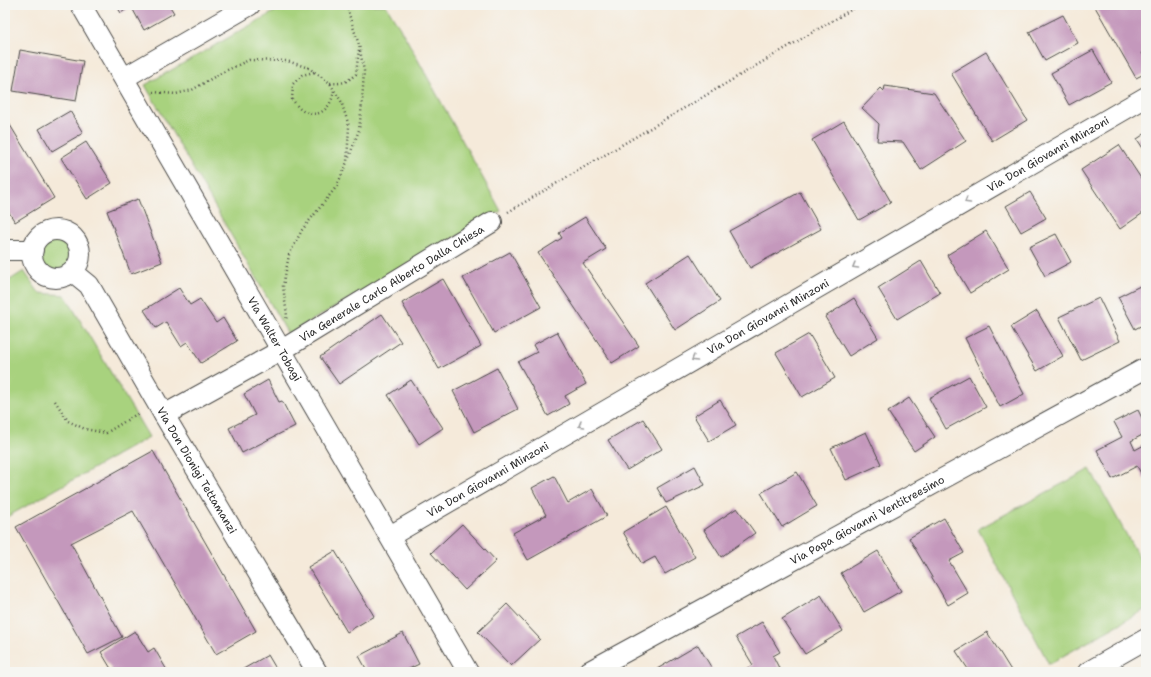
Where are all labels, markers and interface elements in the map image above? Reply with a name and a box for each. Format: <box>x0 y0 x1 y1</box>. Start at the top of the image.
street label: Via Don Giovanni Minzoni <box>984 113 1112 195</box>
one-way arrow <box>964 196 971 203</box>
street label: Via Generale Carlo Alberto Dalla Chiesa <box>296 221 487 345</box>
one-way arrow <box>852 261 859 269</box>
street label: Via Don Giovanni Minzoni <box>704 275 832 358</box>
street label: Via Walter Tobagi <box>244 294 305 384</box>
one-way arrow <box>691 355 698 362</box>
street label: Via Don Dionigi Tettamanzi <box>153 404 240 536</box>
one-way arrow <box>578 420 585 427</box>
street label: Via Don Giovanni Minzoni <box>424 438 551 521</box>
street label: Via Papa Giovanni Ventitreesimo <box>787 472 947 568</box>

